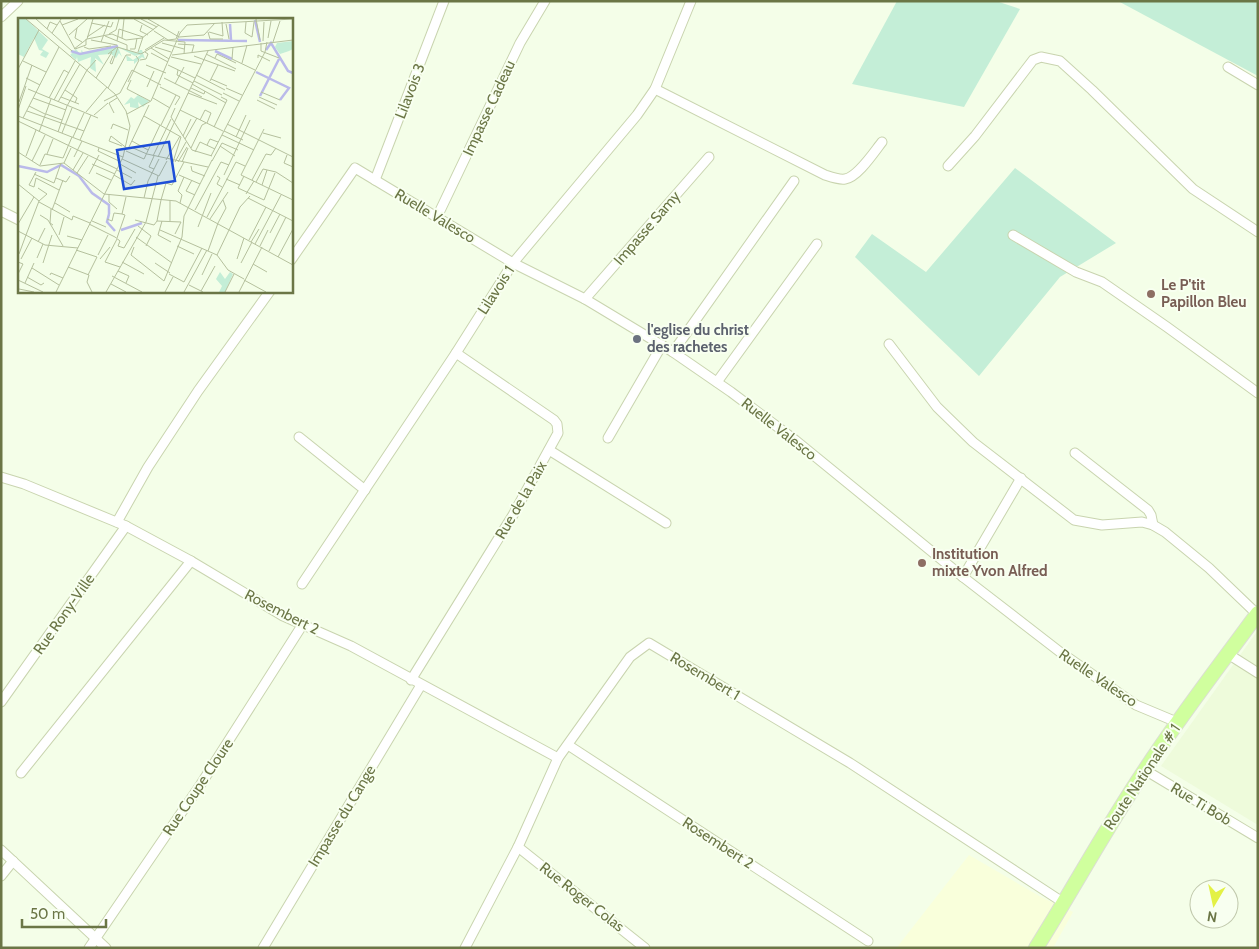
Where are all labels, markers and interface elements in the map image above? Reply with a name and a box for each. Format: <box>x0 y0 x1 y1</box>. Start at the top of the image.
inset map <box>18 18 292 292</box>
street label: Impasse Cadeau <box>459 57 519 159</box>
street label: Lilavois 3 <box>391 61 429 121</box>
street label: Ruelle Valesco <box>392 185 478 247</box>
street label: Impasse Samy <box>610 187 684 269</box>
street label: Lilavois 1 <box>474 262 518 318</box>
place label: Le P'tit Papillon Bleu <box>1161 276 1247 311</box>
marker: Le P'tit Papillon Bleu <box>1145 288 1157 300</box>
place label: l'eglise du christ des rachetes <box>647 321 749 356</box>
marker: l'eglise du christ des rachetes <box>631 333 643 345</box>
street label: Ruelle Valesco <box>738 394 820 464</box>
street label: Rue de la Paix <box>491 458 551 542</box>
place label: Institution mixte Yvon Alfred <box>932 545 1048 580</box>
marker: Institution mixte Yvon Alfred <box>916 557 928 569</box>
street label: Rue Rony-Ville <box>30 570 99 658</box>
street label: Rosembert 2 <box>242 586 322 638</box>
street label: Ruelle Valesco <box>1055 645 1141 711</box>
street label: Rosembert 1 <box>667 648 743 704</box>
street label: Route Nationale # 1 <box>1100 721 1184 833</box>
street label: Rue Coupe Cloure <box>159 735 237 839</box>
street label: Impasse du Cange <box>305 762 380 870</box>
street label: Rue Ti Bob <box>1167 779 1235 829</box>
street label: Rosembert 2 <box>679 813 757 873</box>
street label: Rue Roger Colas <box>536 858 628 936</box>
north arrow <box>1189 879 1239 929</box>
scale bar <box>22 896 106 928</box>
text: 50 m <box>30 905 65 923</box>
text: N <box>1206 907 1218 927</box>

